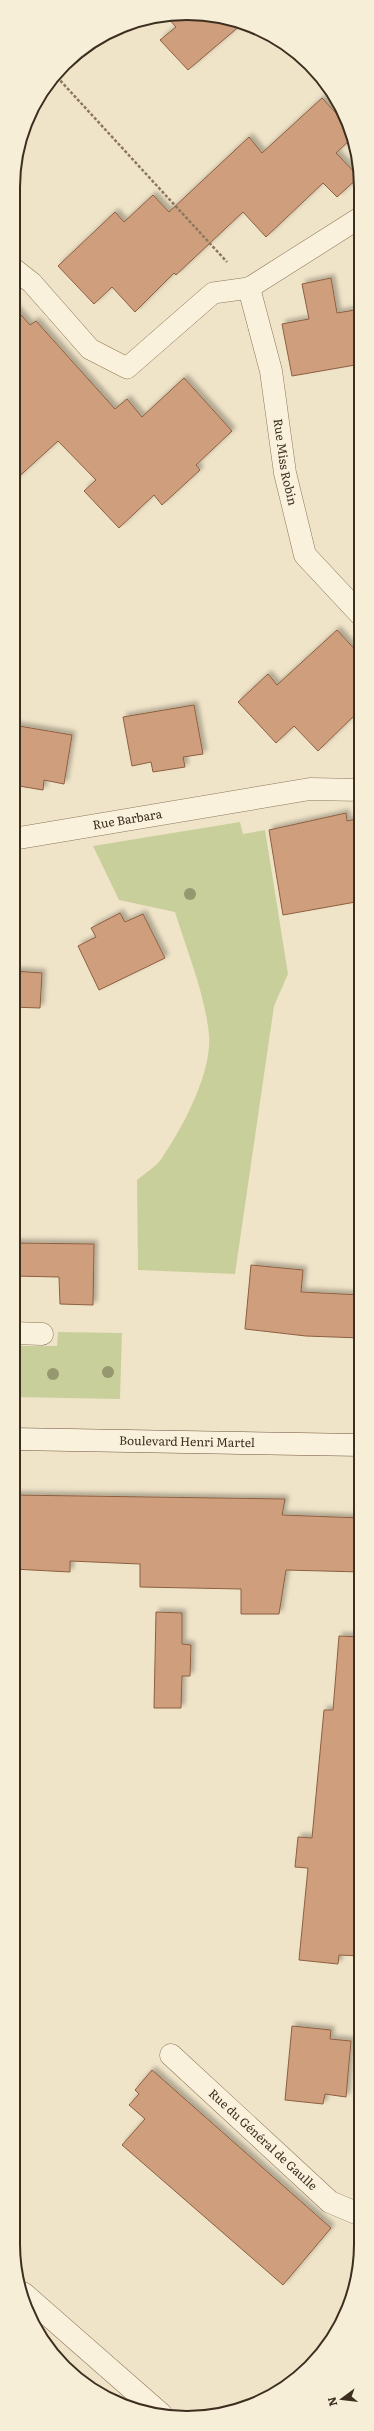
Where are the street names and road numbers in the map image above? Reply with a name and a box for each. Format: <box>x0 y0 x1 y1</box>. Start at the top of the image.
street label: Rue Miss Robin <box>270 417 303 507</box>
street label: Rue Barbara <box>91 804 164 833</box>
street label: Boulevard Henri Martel <box>119 1431 255 1451</box>
street label: Rue du Général de Gaulle <box>205 2084 322 2194</box>

